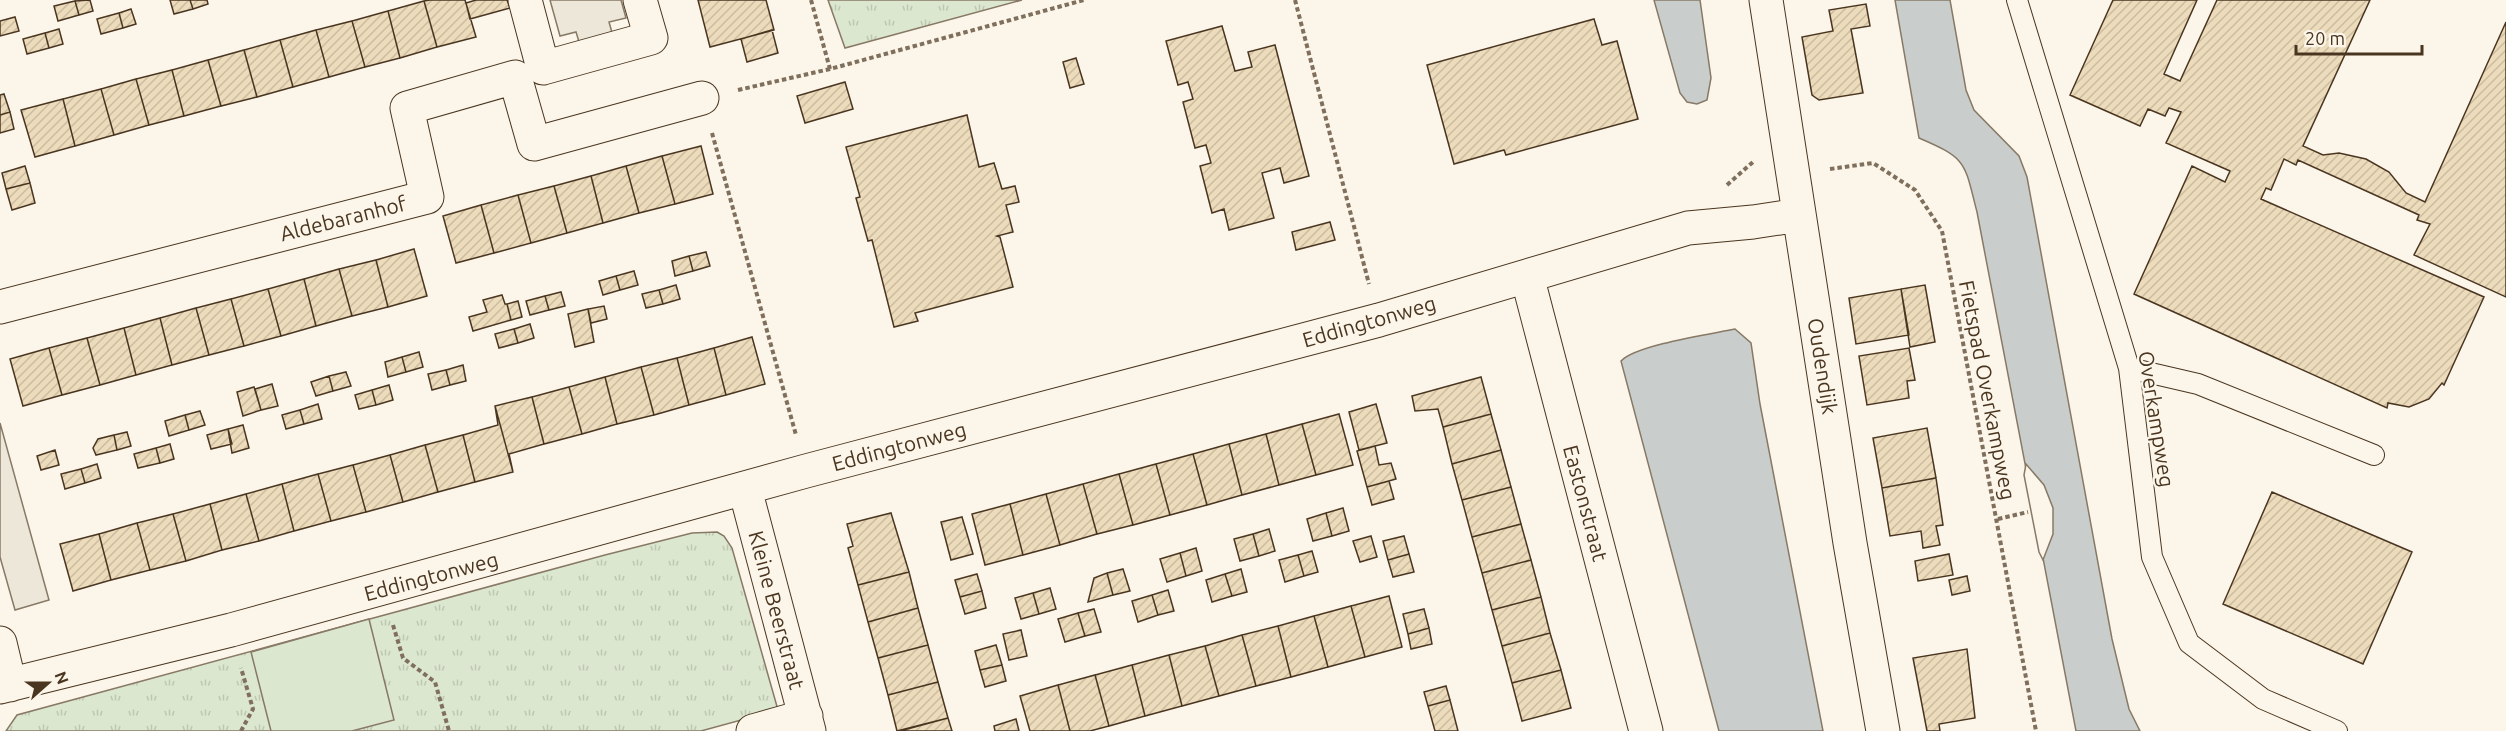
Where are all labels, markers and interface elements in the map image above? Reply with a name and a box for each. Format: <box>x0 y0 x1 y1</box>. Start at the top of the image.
scale bar <box>2296 18 2422 56</box>
text: 20 m <box>2305 28 2345 48</box>
street label: Aldebaranhof <box>277 190 410 245</box>
street label: Fietspad Overkampweg <box>1955 278 2021 502</box>
street label: Eddingtonweg <box>1299 290 1439 352</box>
street label: Oudendijk <box>1804 316 1843 416</box>
street label: Overkampweg <box>2134 349 2180 489</box>
street label: Eddingtonweg <box>829 417 969 475</box>
street label: Eastonstraat <box>1559 442 1613 564</box>
street label: Kleine Beerstraat <box>744 528 810 692</box>
street label: Eddingtonweg <box>361 547 501 605</box>
north arrow <box>18 653 78 713</box>
text: N <box>51 669 73 686</box>

